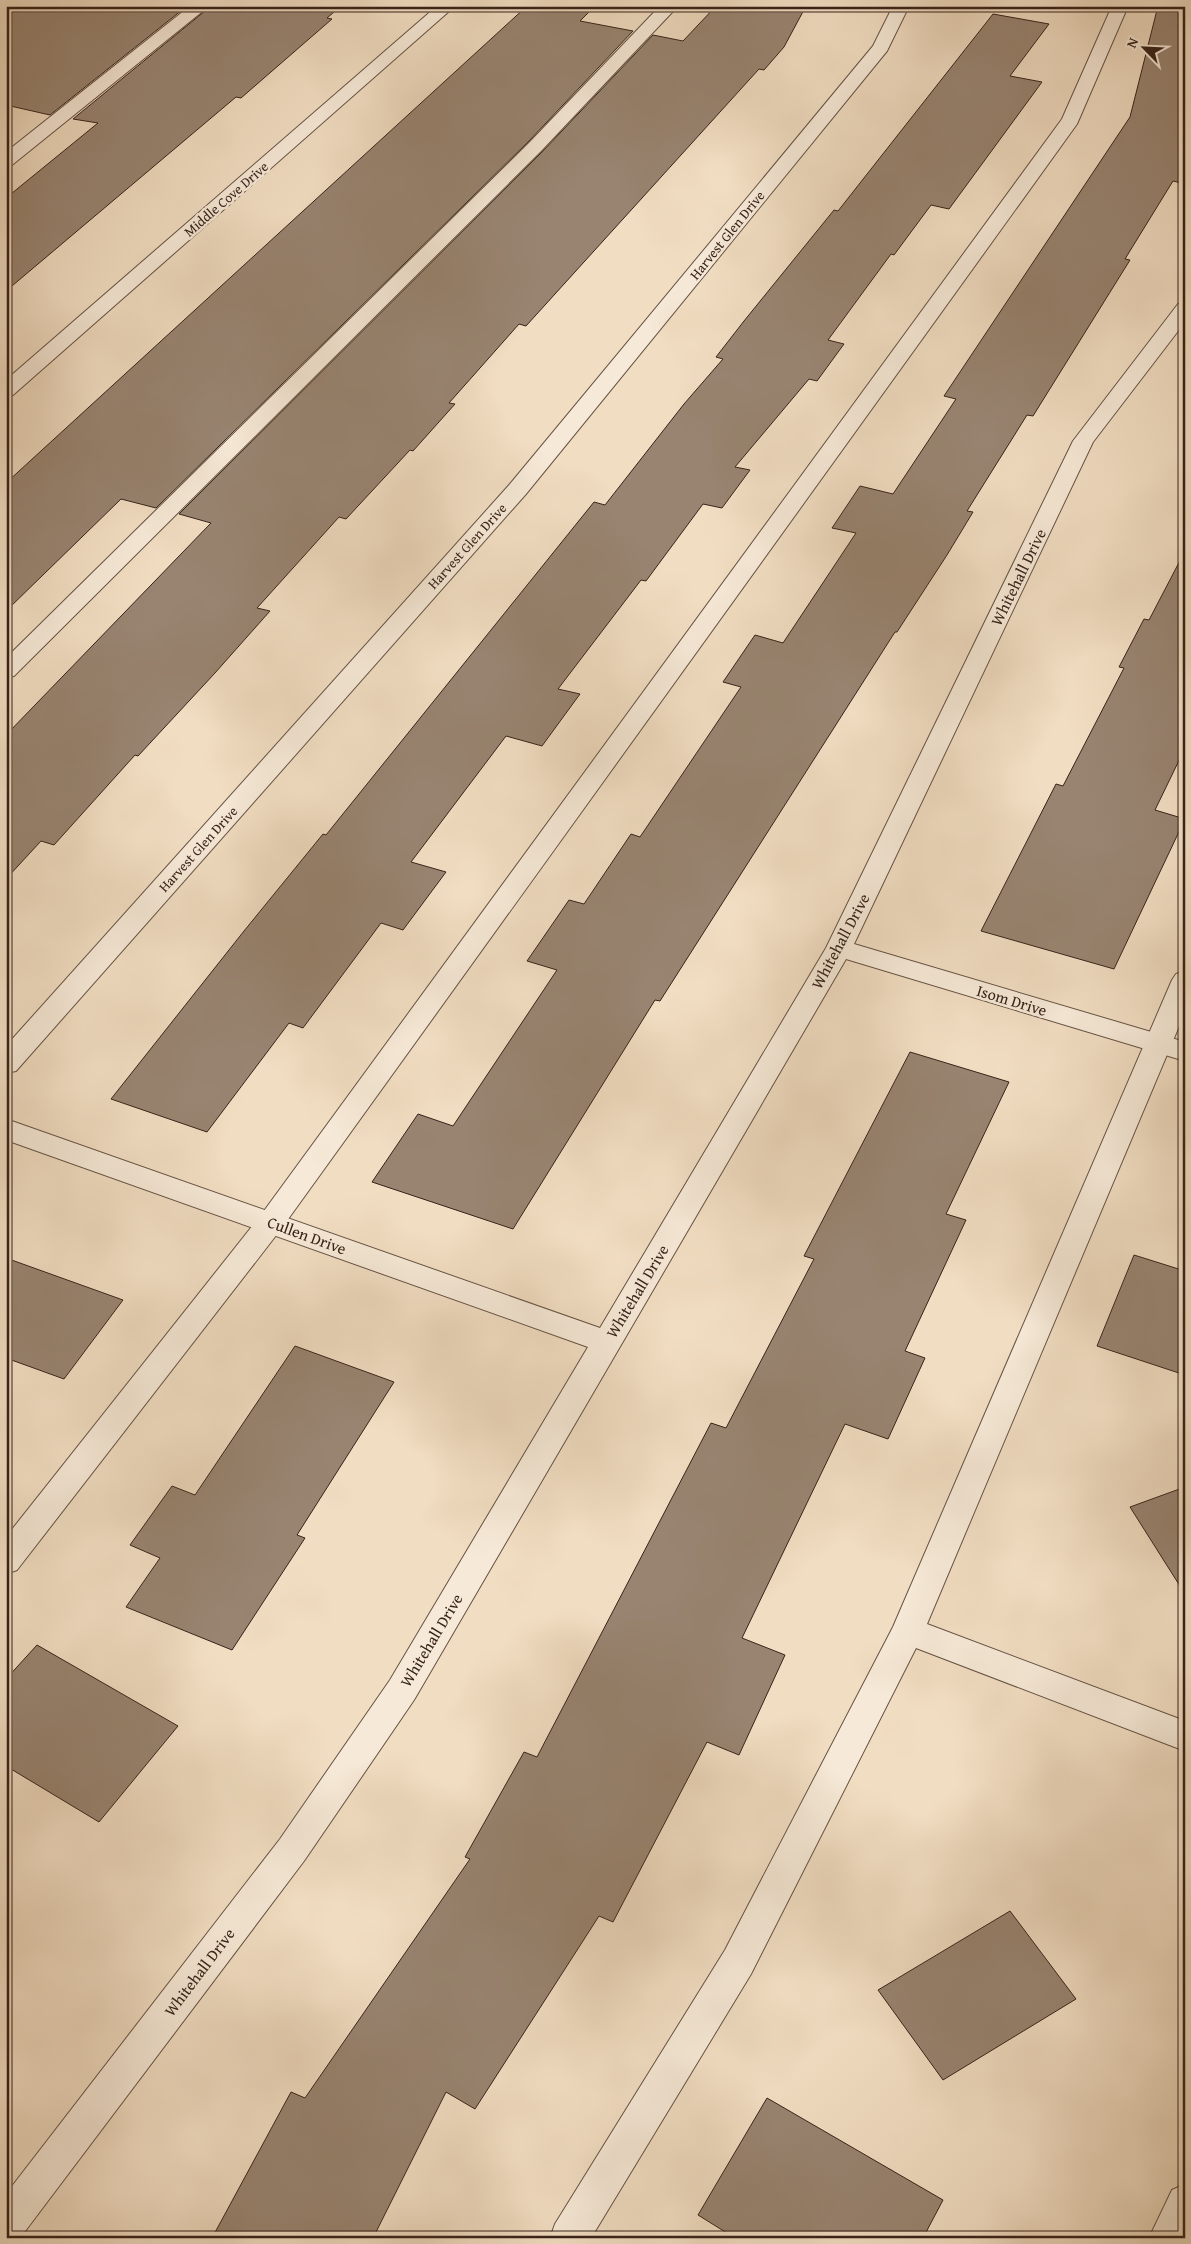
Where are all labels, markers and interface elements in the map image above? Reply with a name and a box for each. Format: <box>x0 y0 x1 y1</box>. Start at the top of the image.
north arrow <box>1118 22 1168 72</box>
text: N <box>1121 34 1143 51</box>
street label: Middle Cove Drive <box>179 156 273 241</box>
street label: Harvest Glen Drive <box>685 186 770 284</box>
street label: Harvest Glen Drive <box>423 498 511 593</box>
street label: Whitehall Drive <box>984 524 1052 630</box>
street label: Harvest Glen Drive <box>154 801 242 896</box>
street label: Whitehall Drive <box>805 889 875 993</box>
street label: Isom Drive <box>974 978 1050 1022</box>
street label: Cullen Drive <box>264 1210 350 1260</box>
street label: Whitehall Drive <box>600 1240 674 1342</box>
street label: Whitehall Drive <box>394 1589 468 1691</box>
street label: Whitehall Drive <box>158 1923 240 2021</box>

